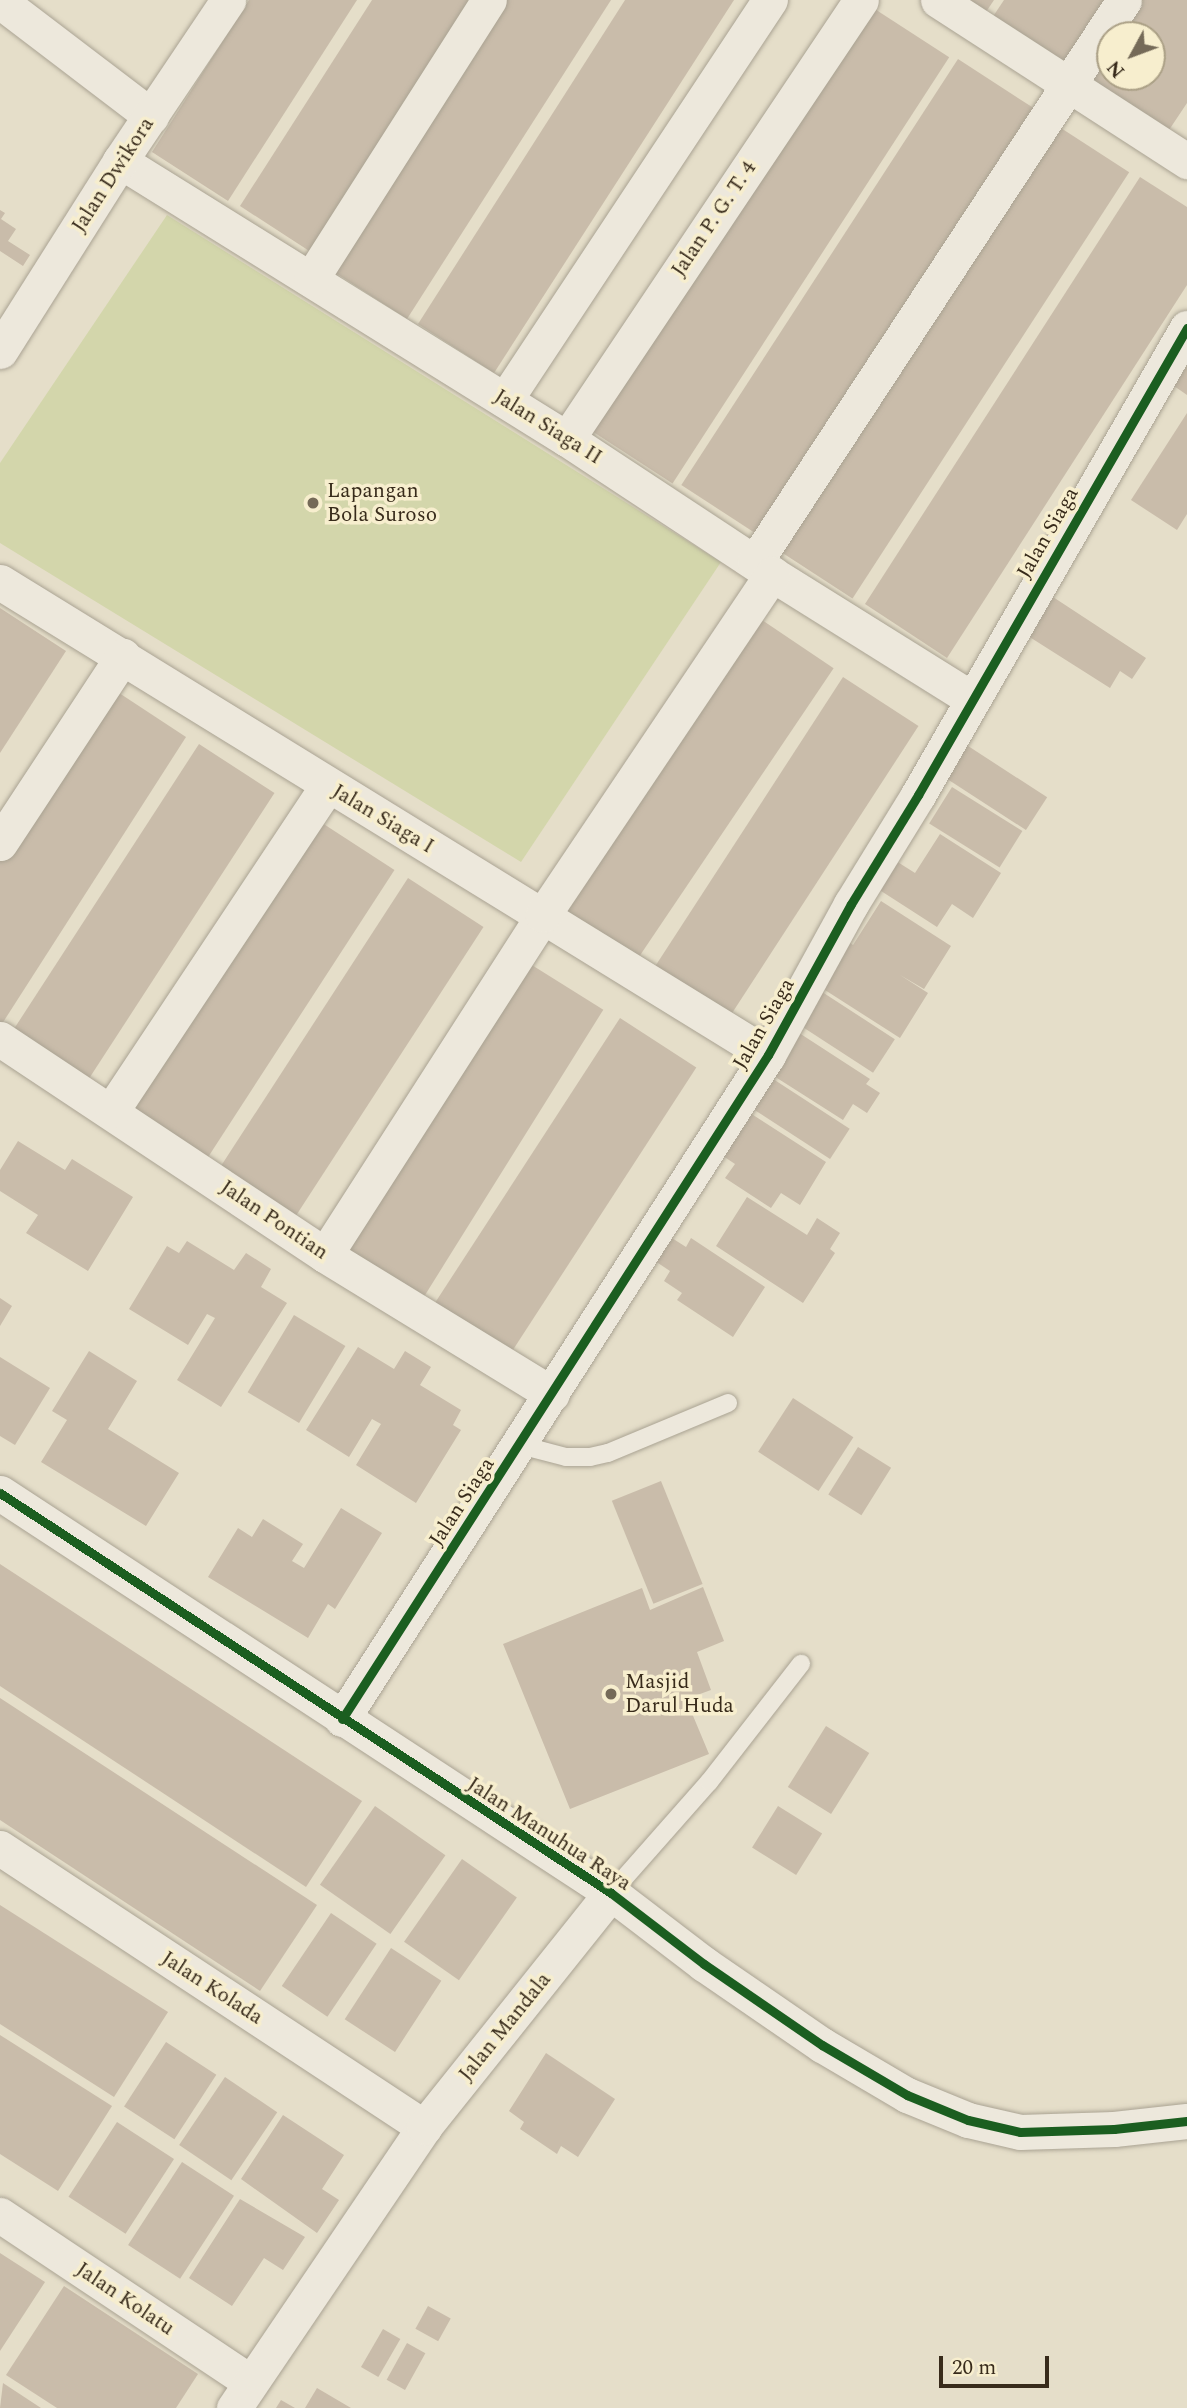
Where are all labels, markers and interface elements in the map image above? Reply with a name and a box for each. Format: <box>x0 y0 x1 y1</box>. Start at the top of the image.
north arrow <box>1096 21 1166 91</box>
text: N <box>1100 53 1132 84</box>
street label: Jalan Dwikora <box>66 113 160 237</box>
street label: Jalan P. G. T. 4 <box>666 156 762 282</box>
street label: Jalan Siaga II <box>489 384 607 470</box>
place label: Lapangan Bola Suroso <box>327 478 437 528</box>
street label: Jalan Siaga <box>1012 483 1084 583</box>
marker: Lapangan Bola Suroso <box>305 495 321 511</box>
street label: Jalan Siaga I <box>327 779 439 859</box>
street label: Jalan Siaga <box>728 974 800 1074</box>
street label: Jalan Pontian <box>215 1175 333 1265</box>
street label: Jalan Siaga <box>424 1453 500 1551</box>
place label: Masjid Darul Huda <box>625 1669 734 1719</box>
marker: Masjid Darul Huda <box>603 1686 619 1702</box>
street label: Jalan Manuhua Raya <box>462 1772 636 1896</box>
street label: Jalan Kolada <box>156 1946 268 2030</box>
street label: Jalan Mandala <box>453 1968 557 2086</box>
street label: Jalan Kolatu <box>71 2257 179 2341</box>
scale bar <box>942 2342 1052 2386</box>
text: 20 m <box>952 2352 996 2384</box>

